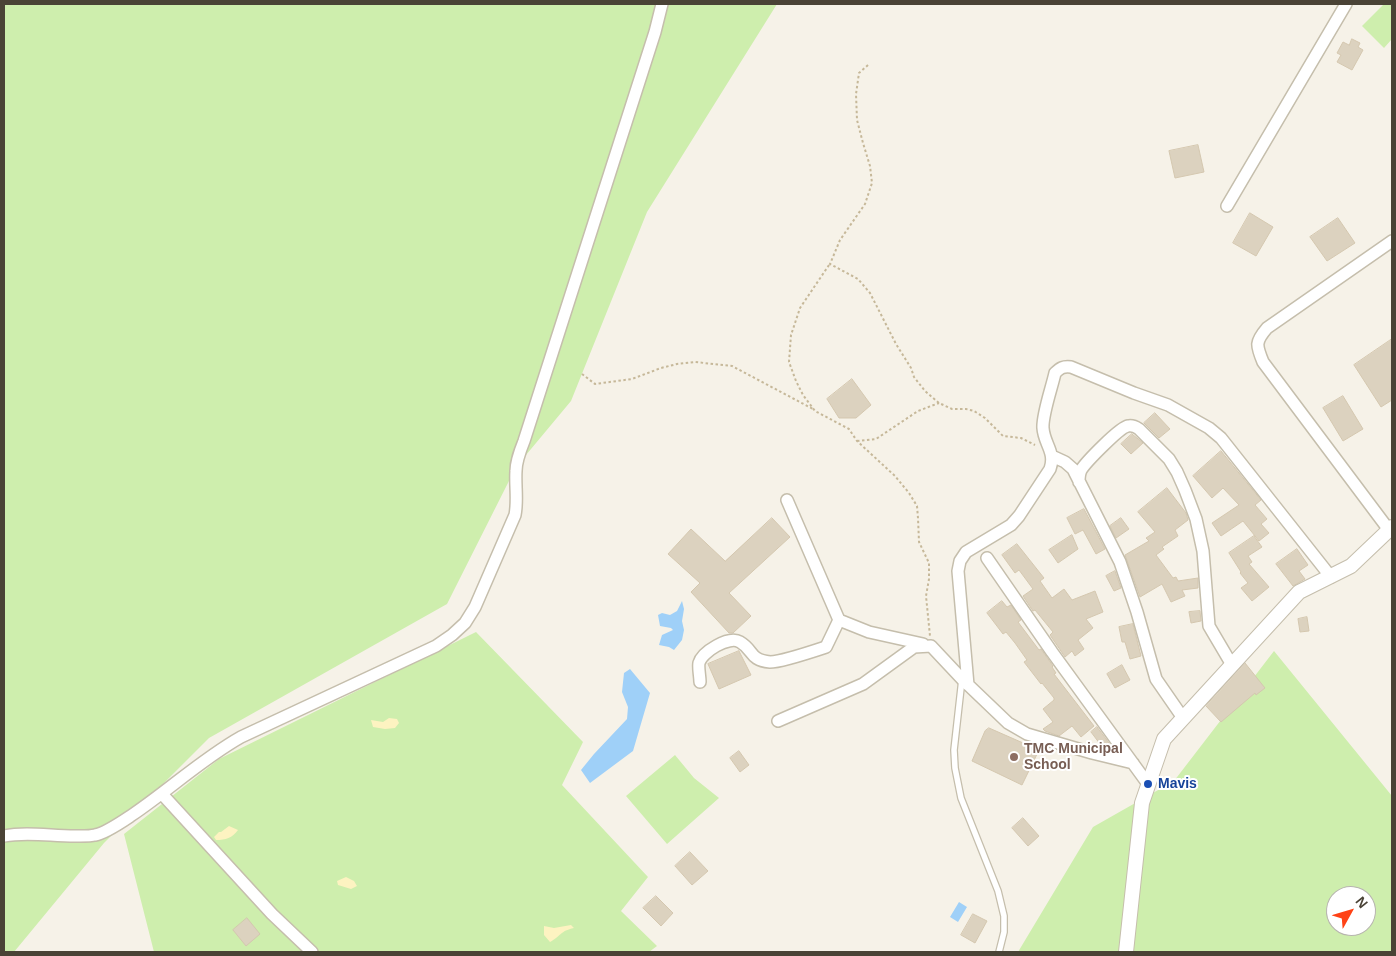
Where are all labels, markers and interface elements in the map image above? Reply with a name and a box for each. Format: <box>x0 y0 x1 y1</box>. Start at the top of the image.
place label: TMC Municipal School <box>1024 741 1123 774</box>
marker: TMC Municipal School <box>1008 751 1020 763</box>
place label: Mavis <box>1158 776 1197 792</box>
marker: Mavis <box>1142 778 1154 790</box>
north arrow <box>1326 886 1376 936</box>
text: N <box>1352 893 1371 911</box>

